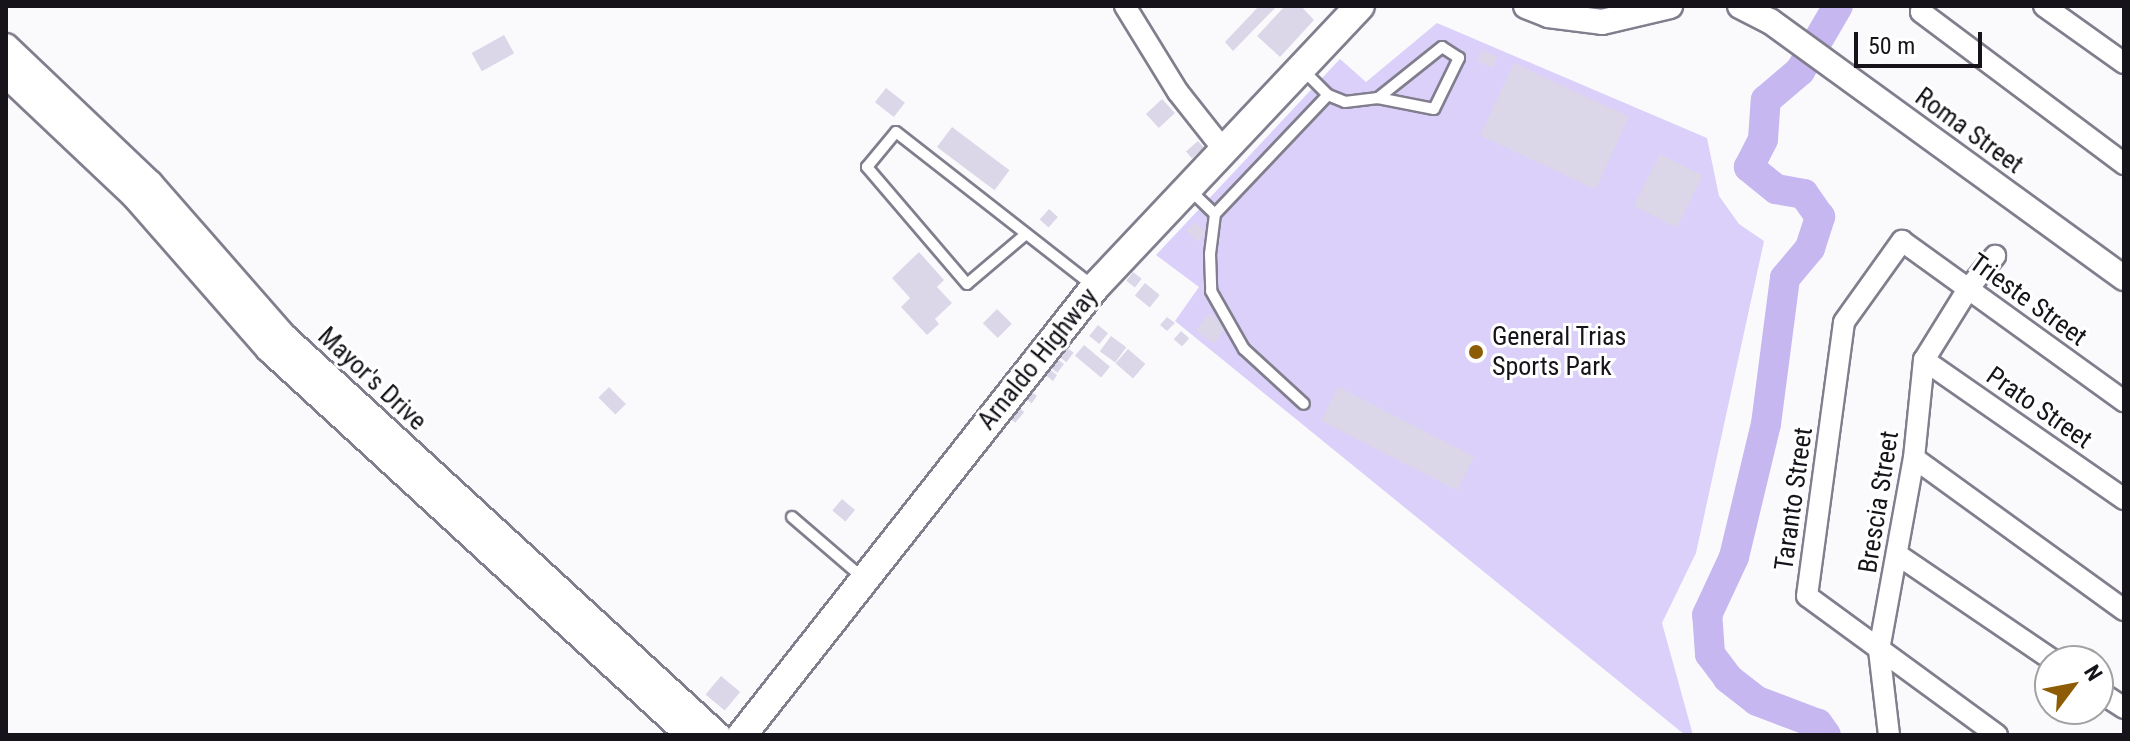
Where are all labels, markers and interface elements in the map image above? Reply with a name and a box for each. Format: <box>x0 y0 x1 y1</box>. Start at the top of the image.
scale bar <box>1858 16 1986 66</box>
text: 50 m <box>1868 32 1915 60</box>
street label: Roma Street <box>1909 81 2029 181</box>
street label: Trieste Street <box>1963 247 2093 353</box>
street label: Arnaldo Highway <box>971 282 1105 436</box>
street label: Mayor's Drive <box>311 321 433 437</box>
place label: General Trias Sports Park <box>1492 321 1627 382</box>
marker: General Trias Sports Park <box>1467 343 1485 361</box>
street label: Prato Street <box>1980 360 2098 456</box>
street label: Taranto Street <box>1769 425 1819 573</box>
street label: Brescia Street <box>1852 429 1906 575</box>
north arrow <box>2034 645 2114 725</box>
text: N <box>2079 661 2107 685</box>

